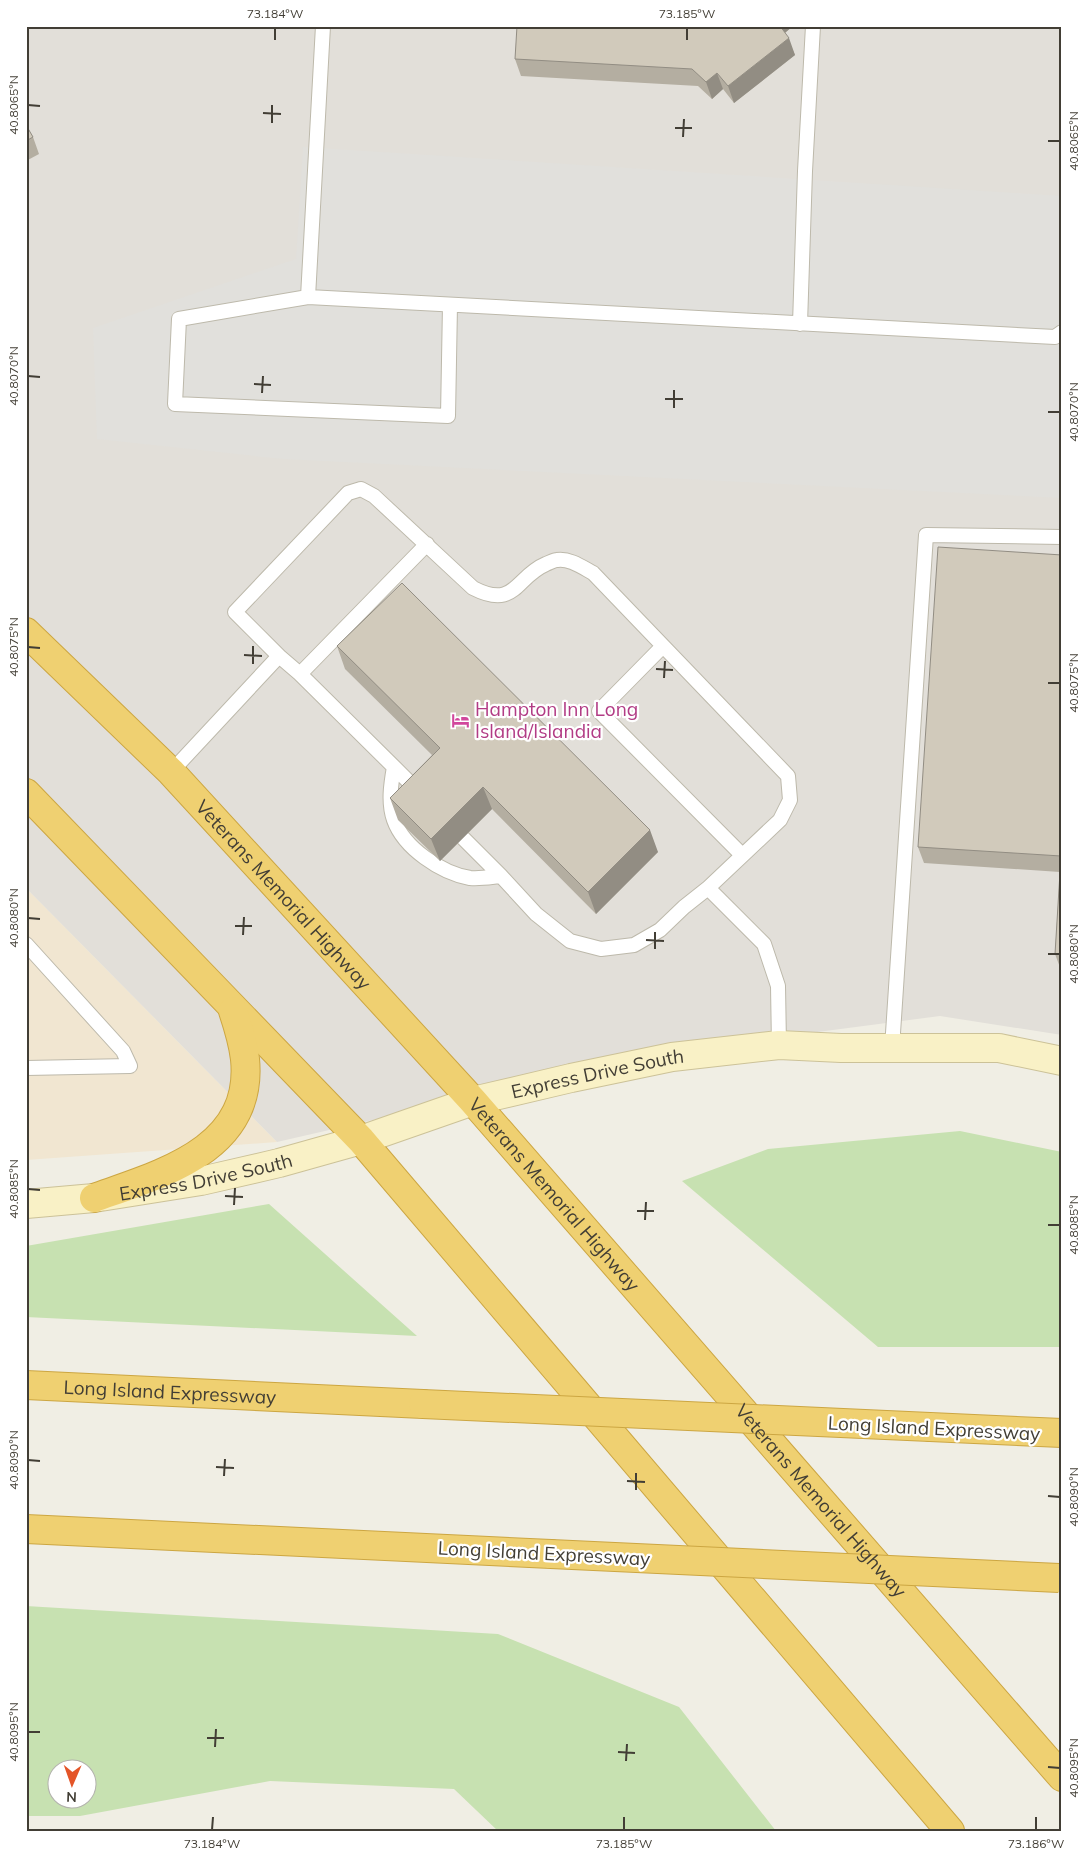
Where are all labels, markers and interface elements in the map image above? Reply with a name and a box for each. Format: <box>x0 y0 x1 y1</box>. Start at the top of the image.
text: 73.184°W <box>247 6 303 21</box>
text: 73.185°W <box>659 6 715 21</box>
text: 40.8065°N <box>6 75 21 135</box>
text: 40.8065°N <box>1066 111 1081 171</box>
text: 40.8070°N <box>6 346 21 406</box>
text: 40.8070°N <box>1066 382 1081 442</box>
text: 40.8075°N <box>6 617 21 677</box>
text: 40.8075°N <box>1066 653 1081 713</box>
place label: Hampton Inn Long Island/Islandia <box>475 697 638 743</box>
hotel icon: Hampton Inn Long Island/Islandia <box>451 710 471 730</box>
street label: Veterans Memorial Highway <box>191 795 377 994</box>
text: 40.8080°N <box>6 888 21 948</box>
text: 40.8080°N <box>1066 924 1081 984</box>
street label: Express Drive South <box>509 1044 685 1104</box>
street label: Veterans Memorial Highway <box>464 1093 645 1296</box>
street label: Express Drive South <box>117 1148 295 1206</box>
text: 40.8085°N <box>6 1159 21 1219</box>
text: 40.8085°N <box>1066 1195 1081 1255</box>
street label: Long Island Expressway <box>63 1375 277 1409</box>
street label: Veterans Memorial Highway <box>730 1399 912 1602</box>
street label: Long Island Expressway <box>827 1410 1041 1446</box>
text: 40.8090°N <box>6 1430 21 1490</box>
text: 40.8090°N <box>1066 1467 1081 1527</box>
street label: Long Island Expressway <box>437 1535 651 1571</box>
text: 40.8095°N <box>6 1702 21 1762</box>
text: 40.8095°N <box>1066 1738 1081 1798</box>
north arrow <box>48 1760 98 1810</box>
text: N <box>66 1788 77 1806</box>
text: 73.184°W <box>184 1836 240 1851</box>
text: 73.185°W <box>596 1836 652 1851</box>
text: 73.186°W <box>1008 1836 1064 1851</box>

